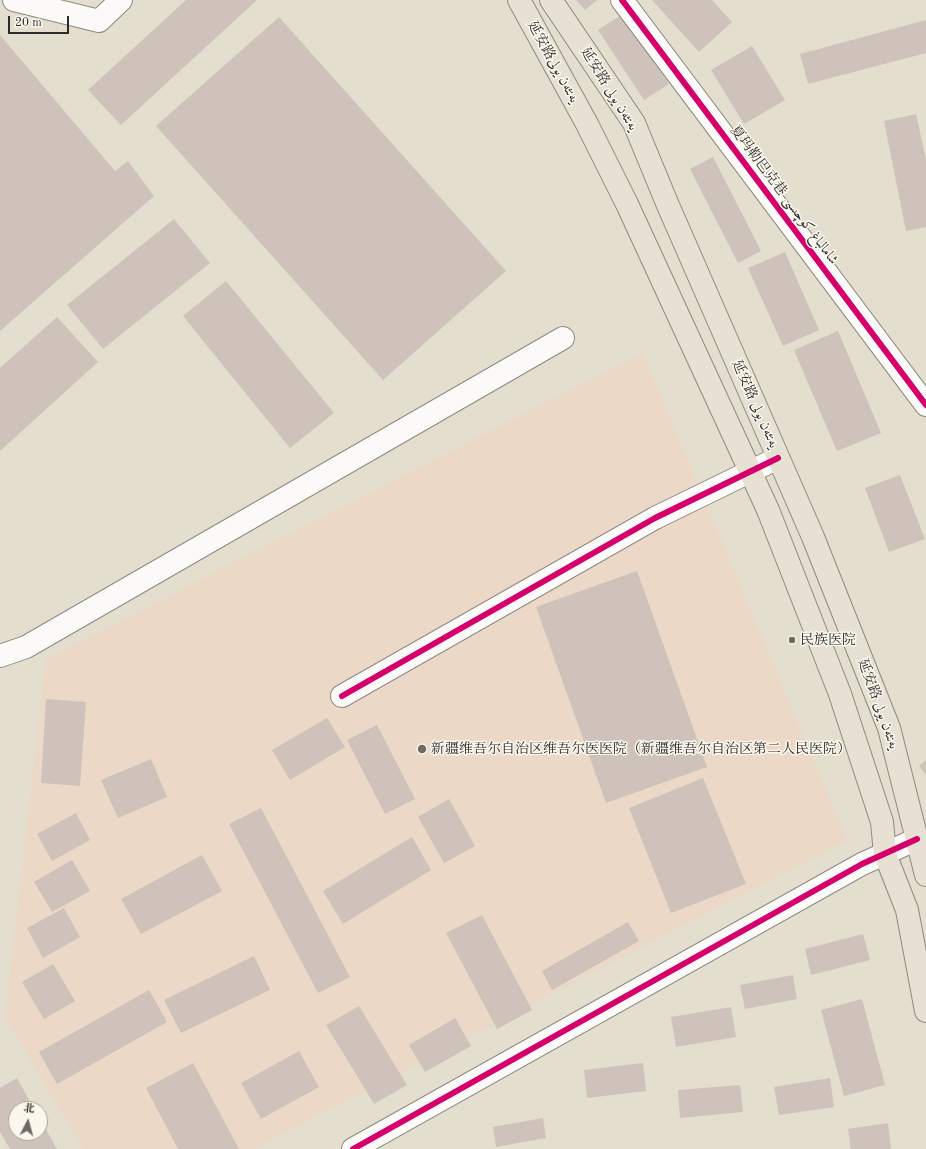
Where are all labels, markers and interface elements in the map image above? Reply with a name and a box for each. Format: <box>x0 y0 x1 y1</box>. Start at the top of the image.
scale bar <box>10 8 71 34</box>
text: 20 m <box>15 17 42 29</box>
street label: 延安路يەنئەن يولى <box>524 18 582 106</box>
street label: 延安路 يەنئەن يولى <box>577 44 641 134</box>
street label: 夏玛勒巴克巷 شامالباغ كوچىسى <box>726 122 842 268</box>
street label: 延安路 يەنئەن يولى <box>728 357 782 451</box>
place label: 民族医院 <box>800 632 856 648</box>
marker: 民族医院 <box>787 635 797 645</box>
street label: 延安路 يەنئەن يولى <box>854 657 902 751</box>
place label: 新疆维吾尔自治区维吾尔医医院（新疆维吾尔自治区第二人民医院） <box>431 741 851 757</box>
marker: 新疆维吾尔自治区维吾尔医医院（新疆维吾尔自治区第二人民医院） <box>416 743 428 755</box>
north arrow <box>8 1101 48 1141</box>
text: 北 <box>23 1104 35 1116</box>

